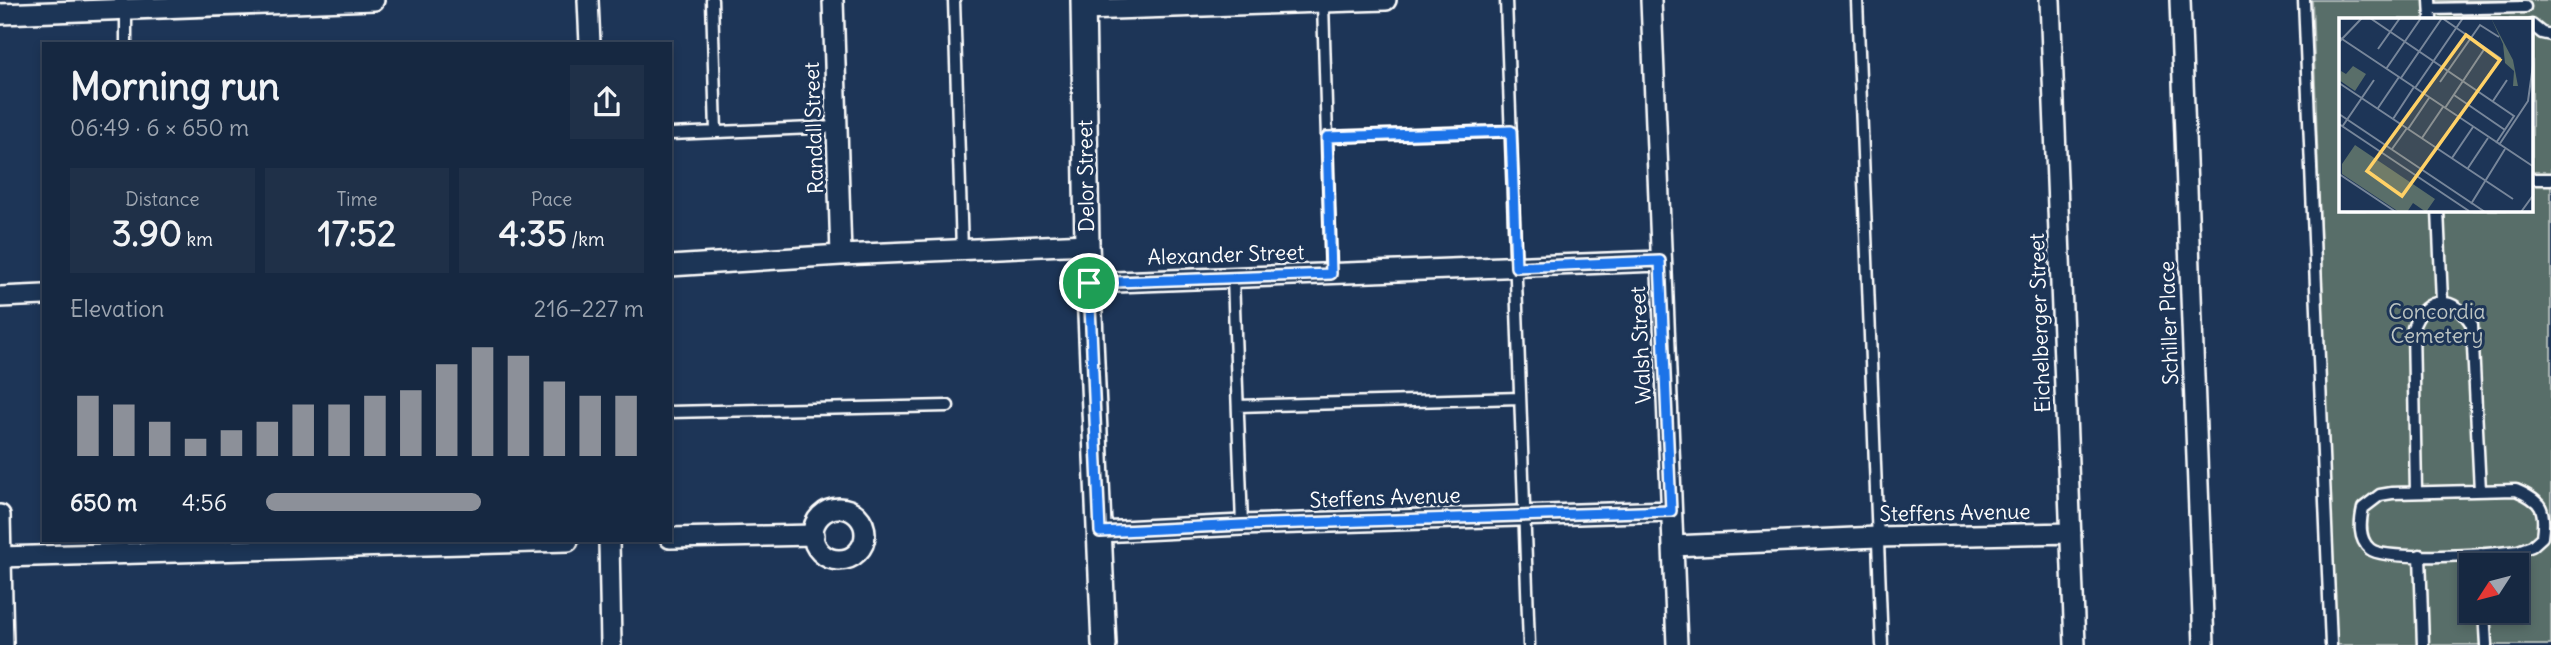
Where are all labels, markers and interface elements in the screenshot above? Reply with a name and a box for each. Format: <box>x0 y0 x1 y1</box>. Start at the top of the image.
inset map <box>2339 18 2534 212</box>
street label: Randall Street <box>798 61 829 195</box>
text: Morning run <box>70 63 280 110</box>
button: share <box>570 65 644 139</box>
text: 06:49 · 6 × 650 m <box>70 113 249 142</box>
street label: Delor Street <box>1071 120 1100 232</box>
text: Distance <box>125 187 199 211</box>
text: Time <box>336 187 378 211</box>
text: Pace <box>531 187 572 211</box>
text: 3.90 <box>112 211 182 255</box>
text: 17:52 <box>318 211 396 255</box>
text: 4:35 <box>499 211 567 255</box>
text: km <box>182 227 213 251</box>
text: /km <box>567 227 605 251</box>
street label: Eichelberger Street <box>2023 233 2056 413</box>
street label: Alexander Street <box>1147 238 1305 271</box>
pin <box>1059 253 1119 313</box>
street label: Schiller Place <box>2153 260 2184 386</box>
icon: arrive <box>1070 264 1108 302</box>
street label: Walsh Street <box>1624 285 1657 405</box>
text: Elevation <box>70 294 164 323</box>
text: 216–227 m <box>534 294 644 323</box>
park label: Concordia Cemetery <box>2388 298 2486 349</box>
street label: Steffens Avenue <box>1309 481 1461 514</box>
text: 650 m <box>70 488 137 517</box>
text: 4:56 <box>182 488 227 517</box>
street label: Steffens Avenue <box>1879 498 2031 527</box>
north arrow <box>2459 553 2529 623</box>
map controls <box>2459 553 2529 623</box>

